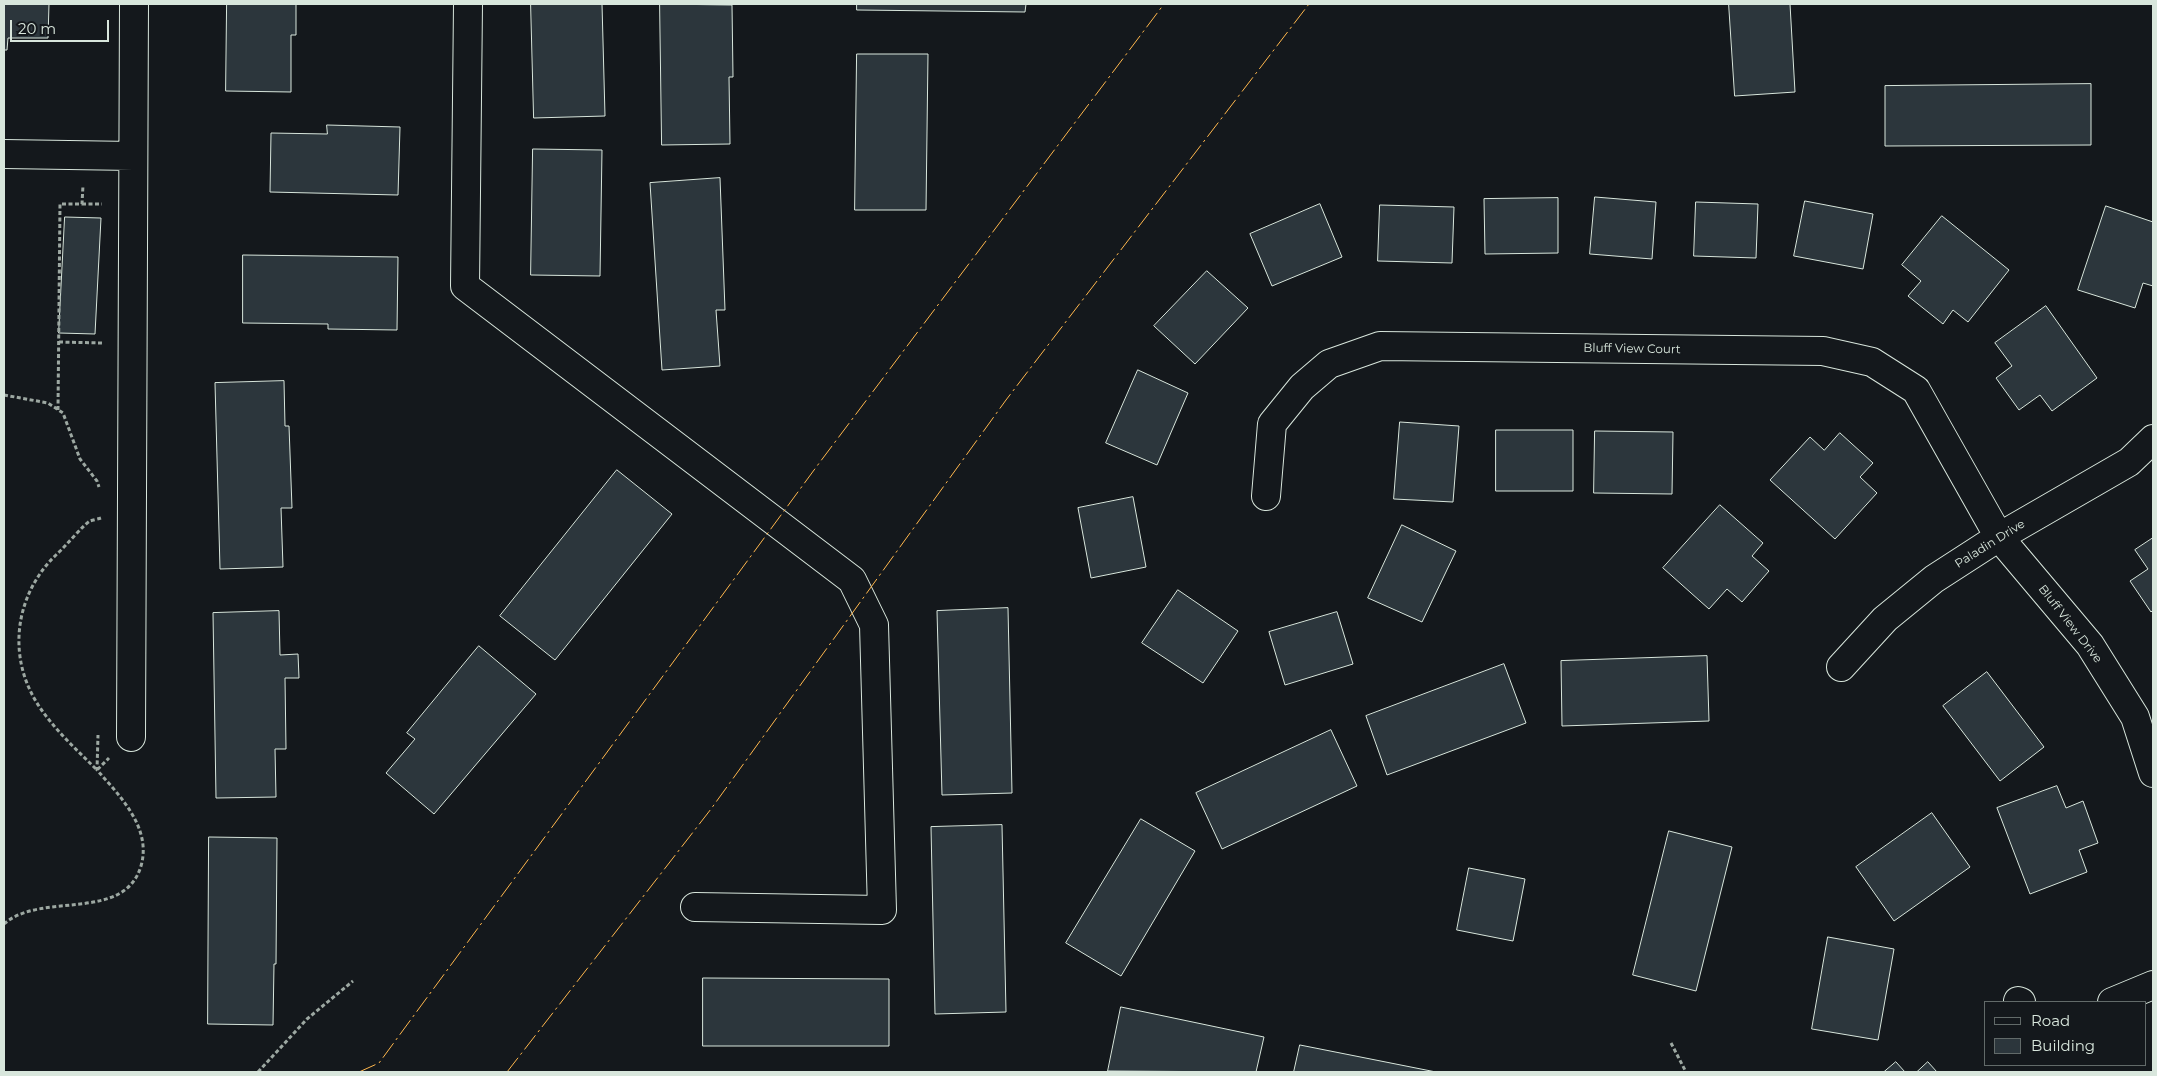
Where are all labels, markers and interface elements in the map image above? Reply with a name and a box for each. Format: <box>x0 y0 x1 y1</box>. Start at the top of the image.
scale bar <box>12 10 111 42</box>
text: 20 m <box>18 19 56 38</box>
street label: Bluff View Court <box>1583 341 1681 357</box>
street label: Paladin Drive <box>1952 517 2028 571</box>
street label: Bluff View Drive <box>2035 582 2105 666</box>
legend <box>1984 1001 2147 1066</box>
text: Road <box>2031 1011 2070 1030</box>
text: Building <box>2031 1036 2095 1055</box>

